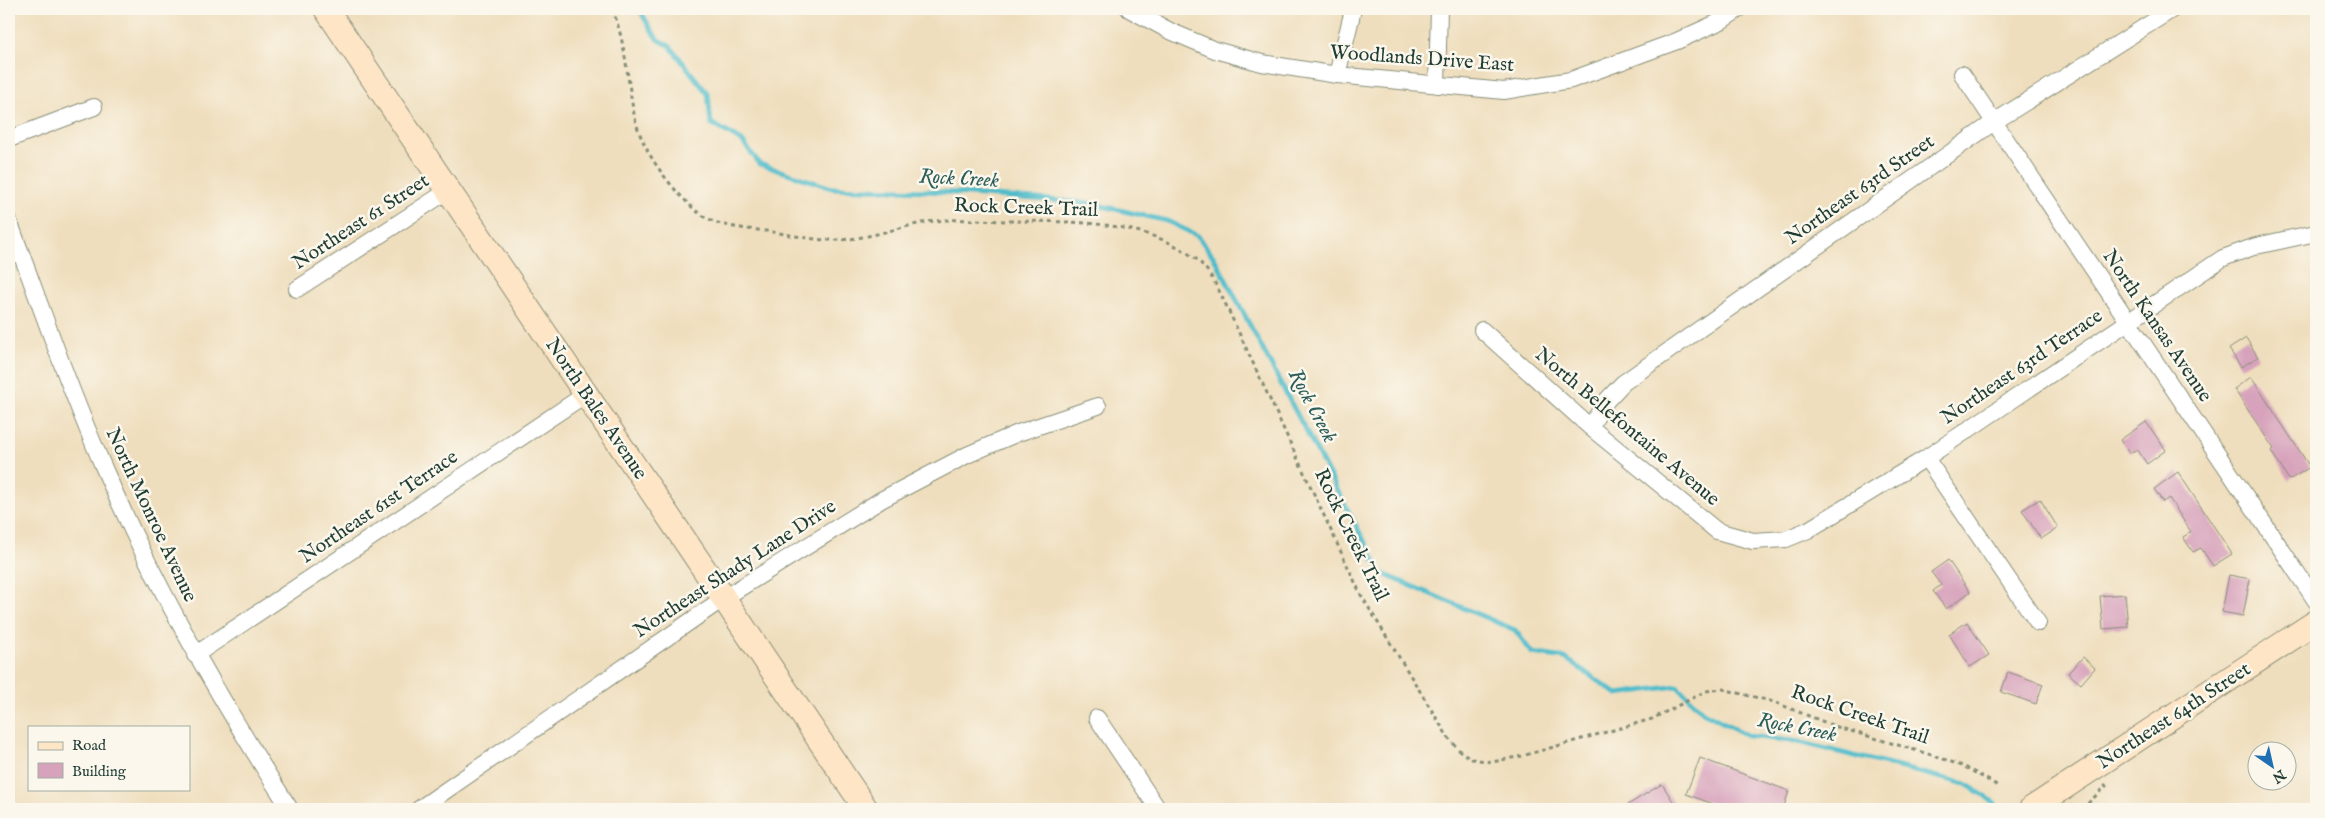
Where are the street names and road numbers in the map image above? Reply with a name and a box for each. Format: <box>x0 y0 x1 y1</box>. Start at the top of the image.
street label: Woodlands Drive East <box>1329 40 1515 78</box>
street label: Northeast 63rd Street <box>1781 129 1939 251</box>
street label: Northeast 61 Street <box>288 168 434 276</box>
street label: Rock Creek Trail <box>953 193 1099 223</box>
street label: North Kansas Avenue <box>2097 245 2217 407</box>
street label: Northeast 63rd Terrace <box>1936 304 2108 430</box>
street label: North Bales Avenue <box>539 333 653 485</box>
street label: North Bellefontaine Avenue <box>1529 342 1725 512</box>
street label: North Monroe Avenue <box>100 424 202 606</box>
street label: Northeast 61st Terrace <box>295 445 463 569</box>
street label: Rock Creek Trail <box>1308 465 1394 606</box>
street label: Northeast Shady Lane Drive <box>629 494 841 644</box>
street label: Northeast 64th Street <box>2092 657 2256 775</box>
street label: Rock Creek Trail <box>1788 680 1932 750</box>

